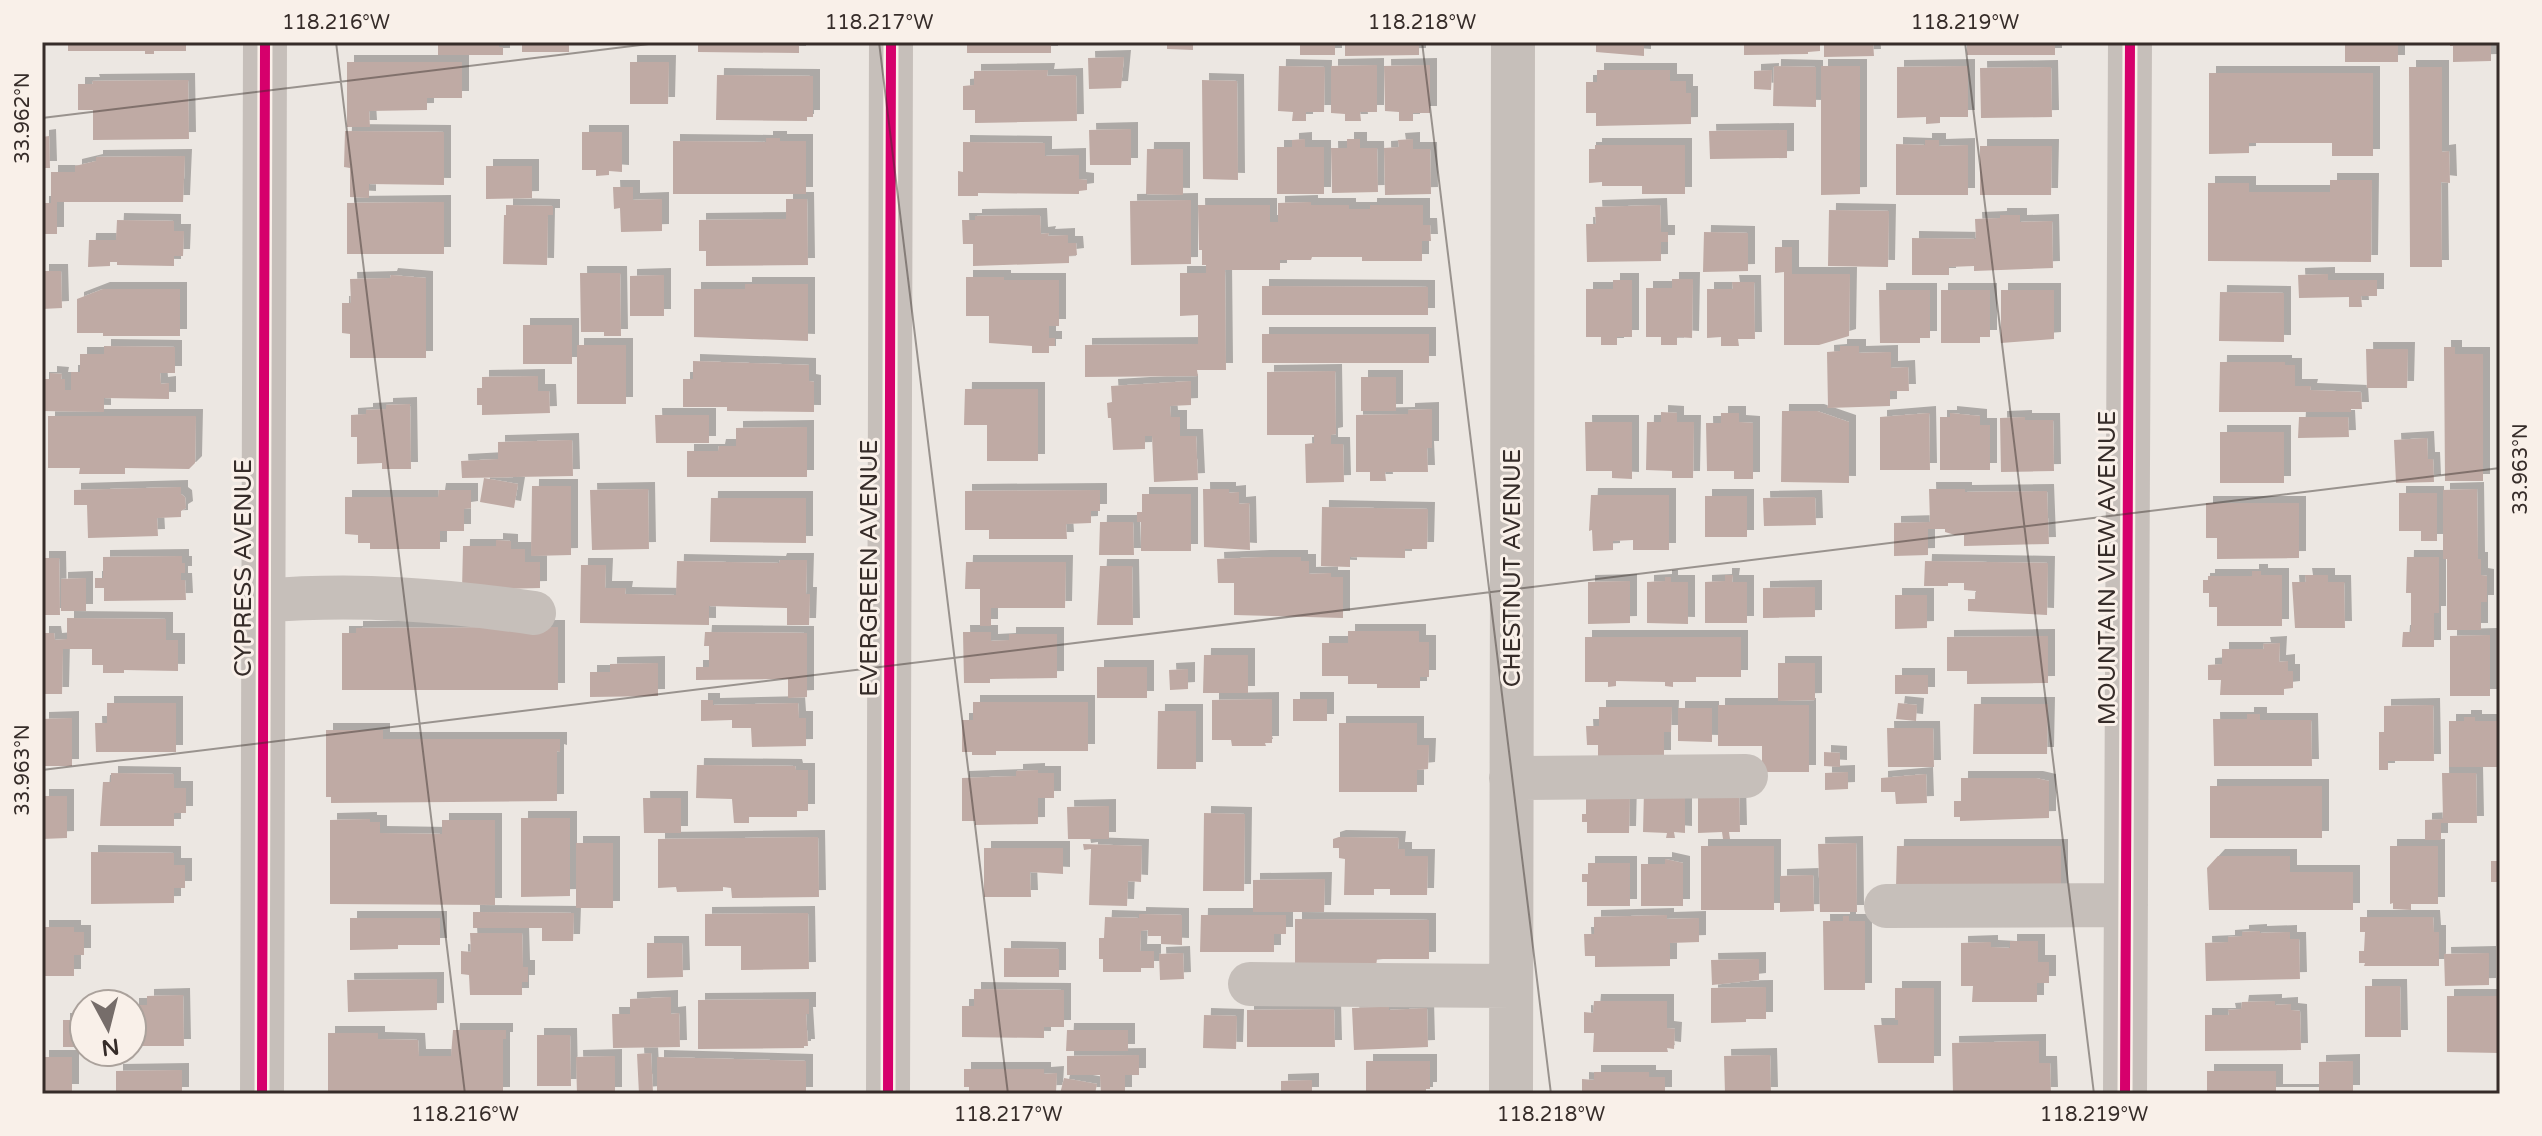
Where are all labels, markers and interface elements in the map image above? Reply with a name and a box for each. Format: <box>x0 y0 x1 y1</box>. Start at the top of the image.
text: 118.216°W <box>282 11 390 35</box>
text: 118.217°W <box>825 11 933 35</box>
text: 118.218°W <box>1368 11 1476 35</box>
text: 118.219°W <box>1911 11 2019 35</box>
text: 33.962°N <box>11 72 35 164</box>
street label: MOUNTAIN VIEW AVENUE <box>2093 411 2122 725</box>
text: 33.963°N <box>2509 423 2533 515</box>
street label: EVERGREEN AVENUE <box>855 439 884 697</box>
street label: CHESTNUT AVENUE <box>1498 449 1527 687</box>
street label: CYPRESS AVENUE <box>229 459 258 677</box>
text: 33.963°N <box>11 724 35 816</box>
north arrow <box>68 988 148 1068</box>
text: N <box>100 1033 121 1061</box>
text: 118.216°W <box>411 1103 519 1127</box>
text: 118.217°W <box>954 1103 1062 1127</box>
text: 118.218°W <box>1497 1103 1605 1127</box>
text: 118.219°W <box>2040 1103 2148 1127</box>

